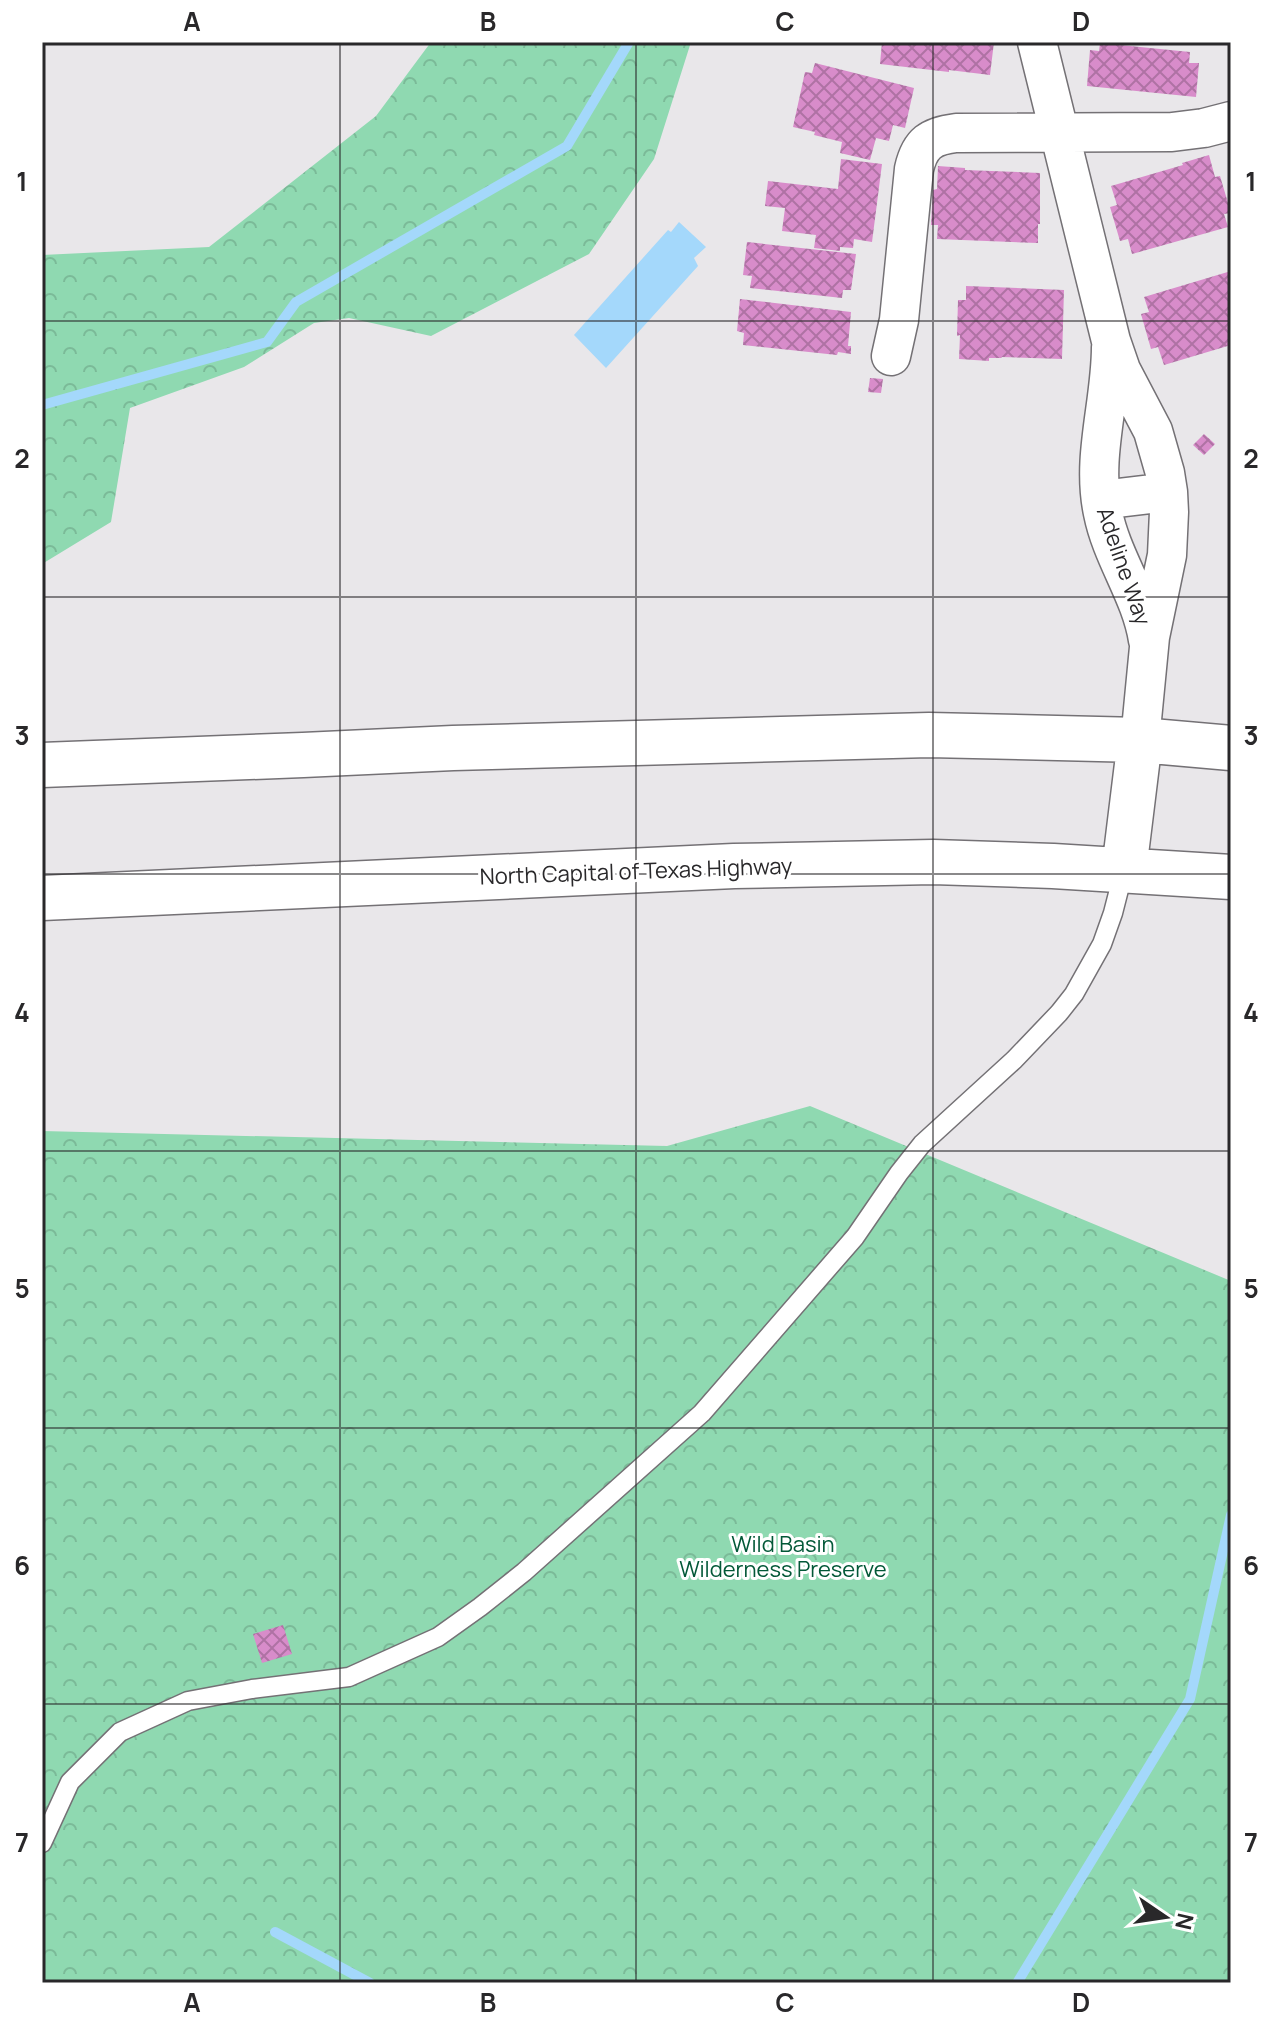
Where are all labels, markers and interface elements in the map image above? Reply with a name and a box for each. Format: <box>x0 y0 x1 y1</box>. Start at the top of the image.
text: A <box>183 3 201 39</box>
text: B <box>480 3 496 39</box>
text: C <box>775 3 795 39</box>
text: D <box>1072 3 1090 39</box>
text: 1 <box>16 163 28 199</box>
text: 1 <box>1245 163 1257 199</box>
text: 2 <box>14 440 30 476</box>
text: 2 <box>1243 440 1259 476</box>
street label: Adeline Way <box>1090 503 1158 629</box>
text: 3 <box>14 717 30 753</box>
text: 3 <box>1243 717 1259 753</box>
street label: North Capital of Texas Highway <box>479 851 793 891</box>
text: 4 <box>14 994 30 1030</box>
text: 4 <box>1243 994 1259 1030</box>
text: 5 <box>14 1270 30 1306</box>
text: 5 <box>1243 1270 1259 1306</box>
park label: Wild Basin Wilderness Preserve <box>679 1529 887 1584</box>
text: 6 <box>14 1547 30 1583</box>
text: 6 <box>1243 1547 1259 1583</box>
text: 7 <box>15 1824 29 1860</box>
text: 7 <box>1244 1824 1258 1860</box>
north arrow <box>1125 1877 1205 1957</box>
text: N <box>1168 1910 1201 1933</box>
text: A <box>183 1984 201 2020</box>
text: B <box>480 1984 496 2020</box>
text: C <box>775 1984 795 2020</box>
text: D <box>1072 1984 1090 2020</box>

